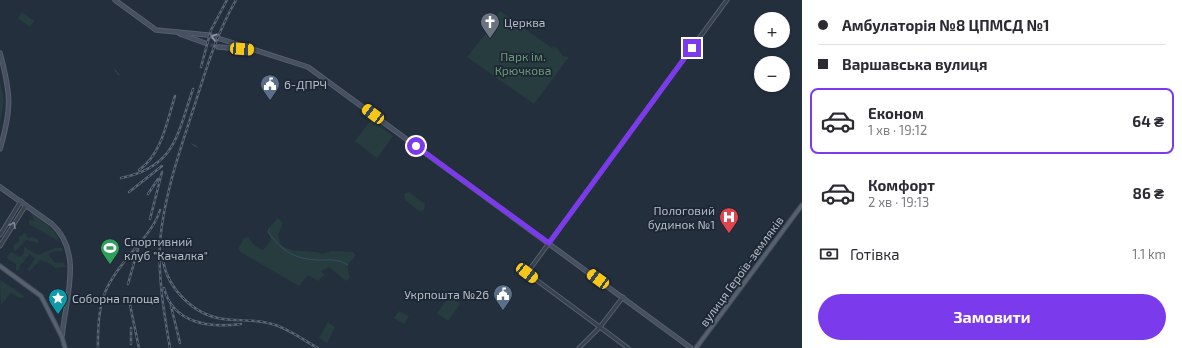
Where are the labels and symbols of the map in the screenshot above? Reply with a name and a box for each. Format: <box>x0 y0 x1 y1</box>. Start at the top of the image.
church icon: Церква <box>479 11 501 39</box>
place label: Церква <box>504 15 545 29</box>
one-way arrow <box>210 33 217 42</box>
route end <box>683 39 701 57</box>
car <box>230 42 254 56</box>
park label: Парк ім. Крючкова <box>495 49 551 77</box>
public building icon: 6-ДПРЧ <box>259 73 281 101</box>
place label: 6-ДПРЧ <box>284 77 327 91</box>
car <box>360 102 386 126</box>
route start <box>407 137 425 155</box>
place label: Пологовий будинок №1 <box>648 203 715 232</box>
hospital icon: Пологовий будинок №1 <box>718 206 740 234</box>
street label: вулиця Героїв-земляків <box>696 213 787 330</box>
one-way arrow <box>8 222 15 229</box>
place label: Спортивний клуб "Качалка" <box>124 234 208 263</box>
sports icon: Спортивний клуб "Качалка" <box>99 237 121 265</box>
car <box>514 261 540 285</box>
car <box>585 267 611 291</box>
public building icon: Укрпошта №26 <box>492 283 514 311</box>
place icon: Соборна площа <box>47 287 69 315</box>
place label: Укрпошта №26 <box>404 287 489 301</box>
place label: Соборна площа <box>72 291 160 305</box>

